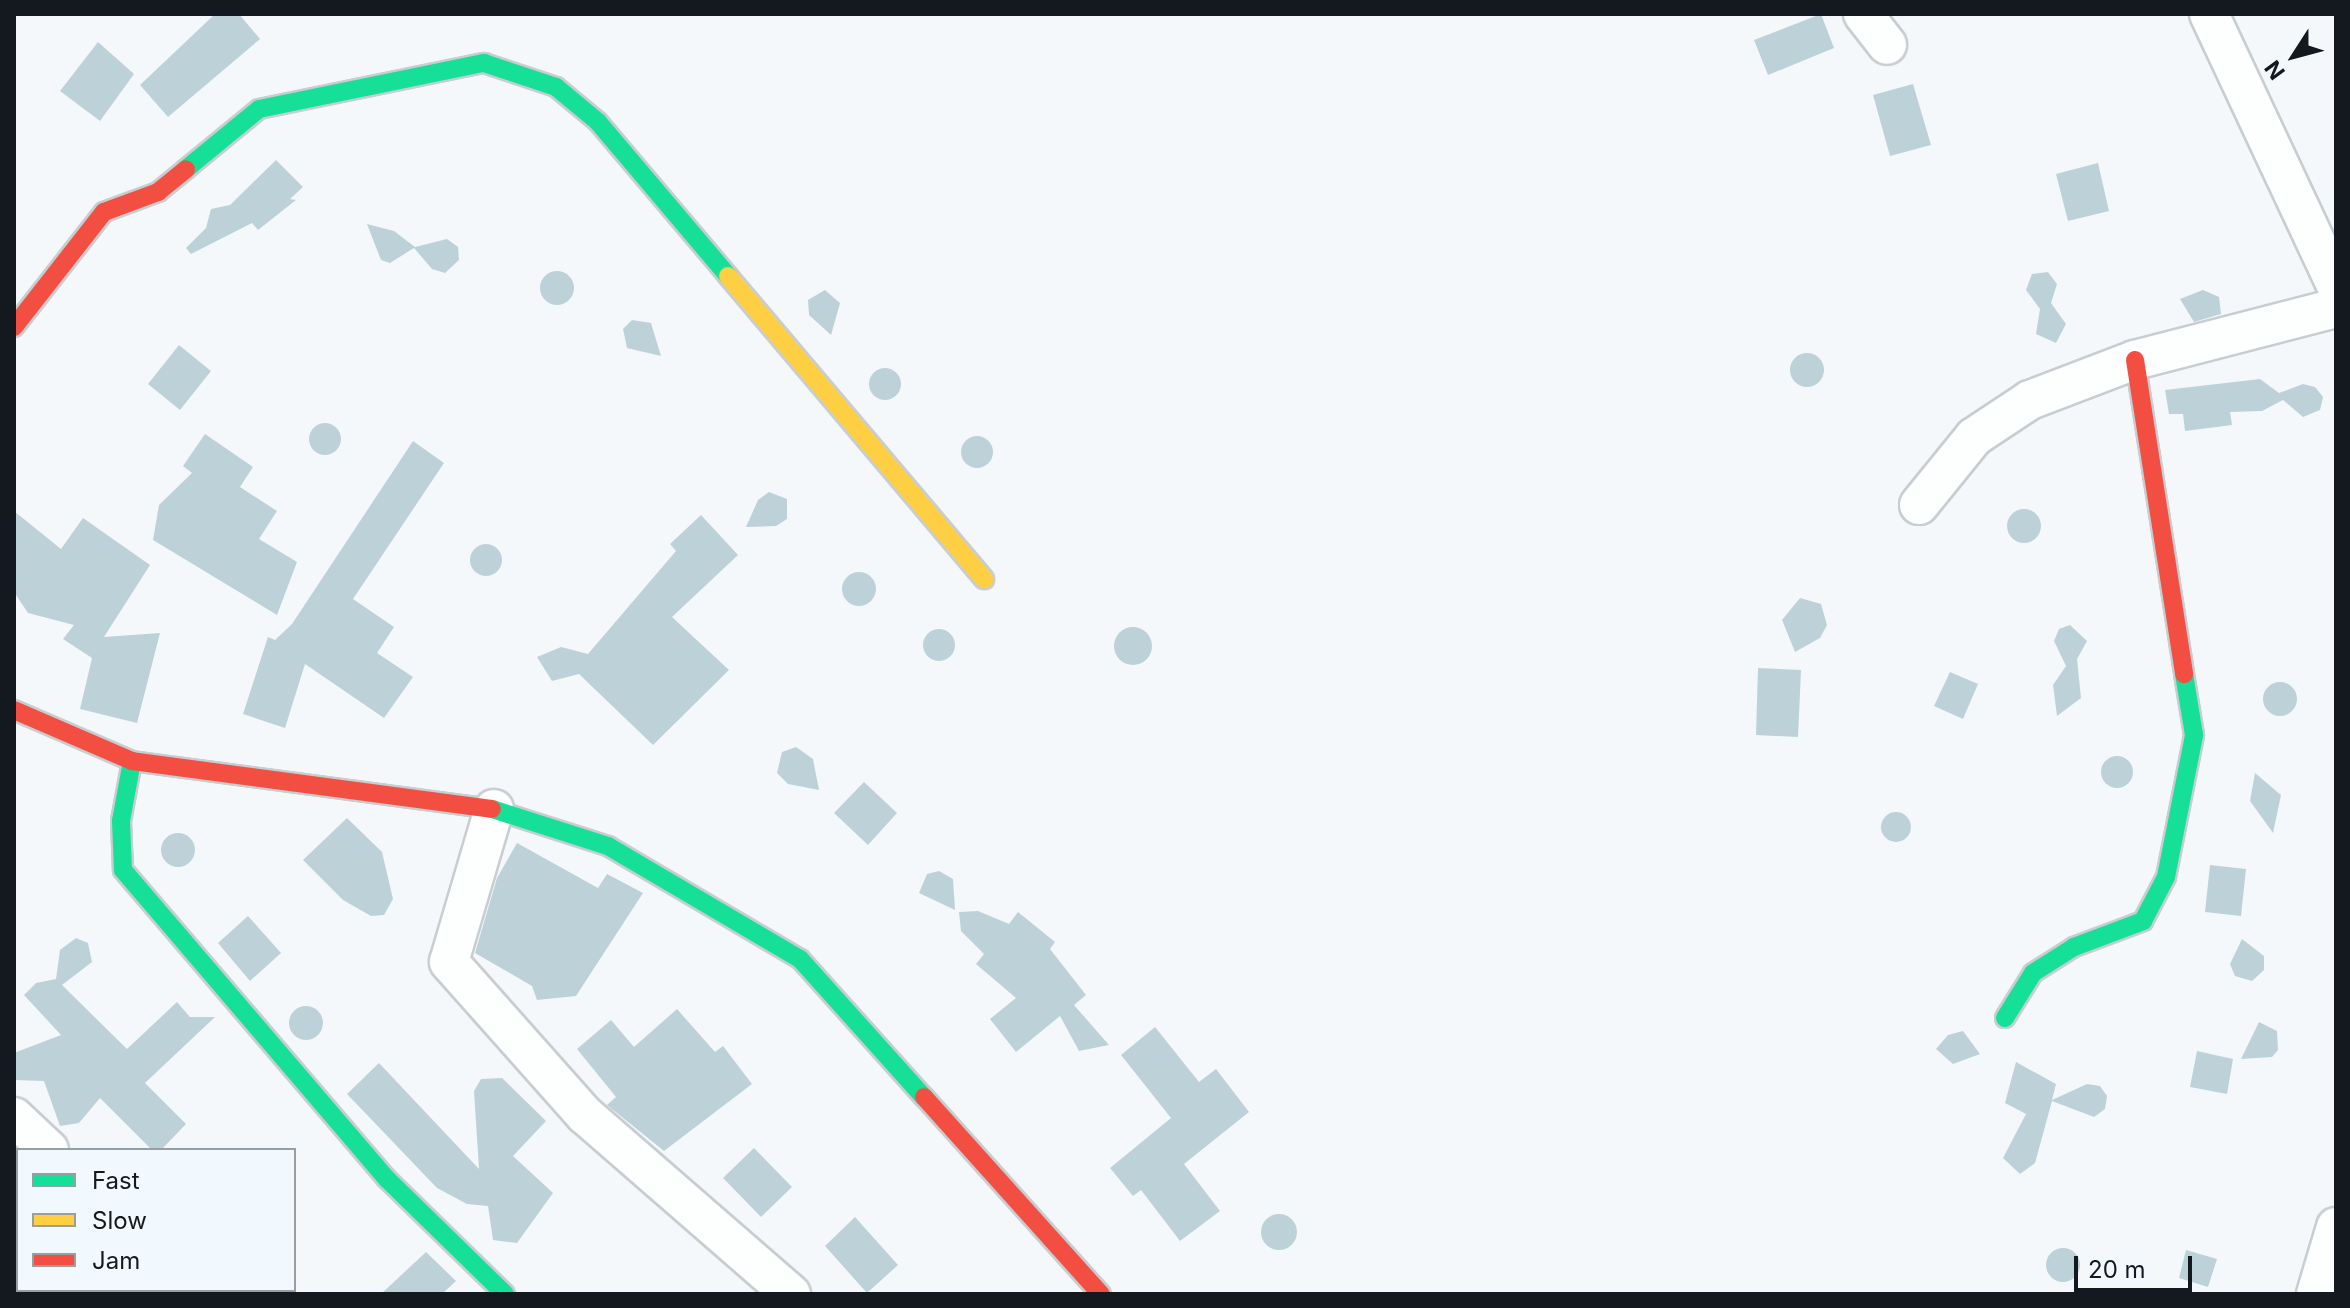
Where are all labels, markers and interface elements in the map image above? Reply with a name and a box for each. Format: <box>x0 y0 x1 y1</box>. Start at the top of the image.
north arrow <box>2254 16 2334 96</box>
text: N <box>2259 56 2290 85</box>
legend <box>16 1148 296 1292</box>
text: Fast <box>92 1166 140 1195</box>
text: Slow <box>92 1206 147 1235</box>
scale bar <box>2078 1240 2196 1290</box>
text: Jam <box>92 1246 140 1275</box>
text: 20 m <box>2088 1255 2146 1284</box>

